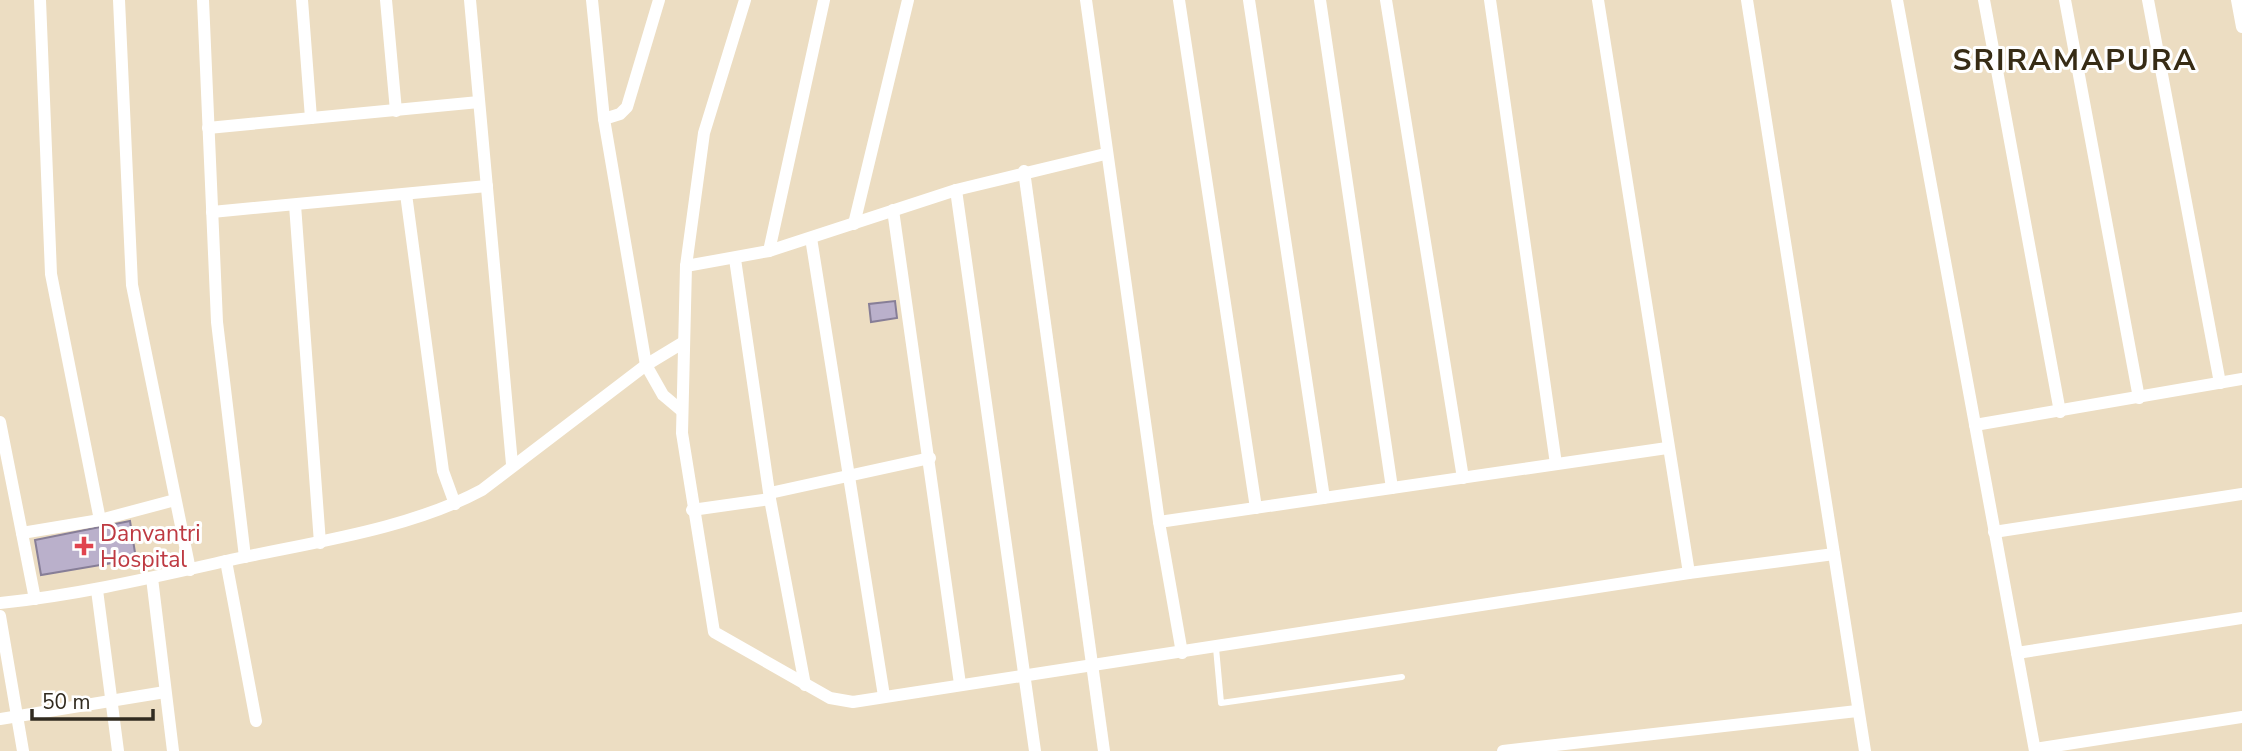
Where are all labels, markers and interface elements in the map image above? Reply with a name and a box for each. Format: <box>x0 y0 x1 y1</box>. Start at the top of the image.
district label: SRIRAMAPURA <box>1952 40 2198 81</box>
place label: Danvantri Hospital <box>100 518 201 575</box>
marker: Danvantri Hospital <box>74 536 94 556</box>
scale bar <box>32 678 152 722</box>
text: 50 m <box>42 688 91 716</box>

